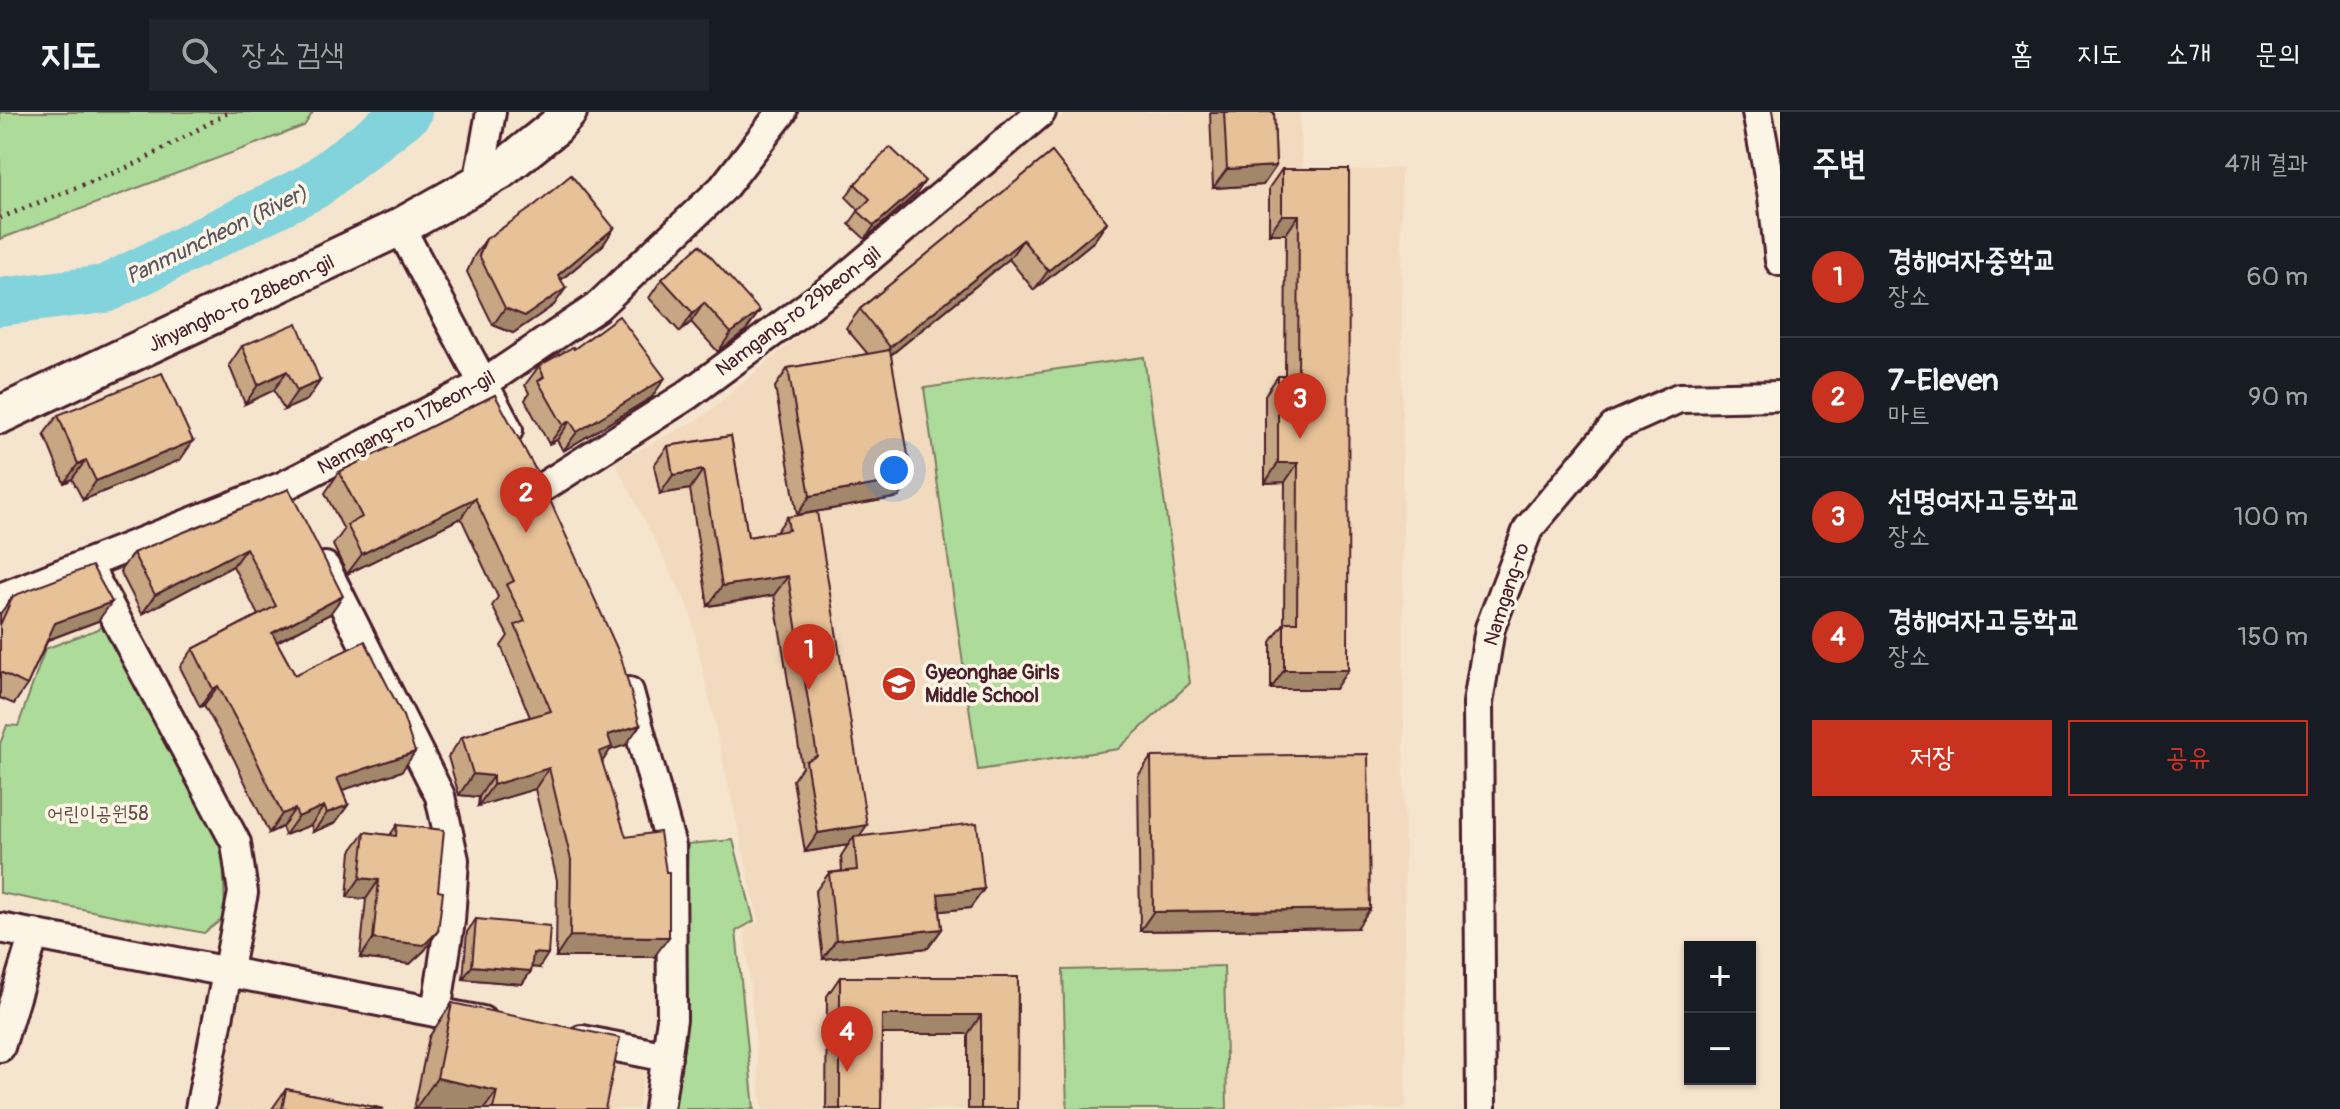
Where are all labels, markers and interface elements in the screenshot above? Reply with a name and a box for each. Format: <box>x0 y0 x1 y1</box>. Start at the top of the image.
search box <box>149 19 709 91</box>
text: 지도 <box>40 31 101 79</box>
icon: search <box>177 33 221 77</box>
text: 장소 검색 <box>241 36 344 73</box>
text: 홈 <box>2010 37 2033 72</box>
text: 지도 <box>2077 37 2122 72</box>
text: 소개 <box>2166 37 2211 72</box>
text: 문의 <box>2255 37 2300 72</box>
text: 주변 <box>1812 142 1867 185</box>
text: 4개 결과 <box>2225 148 2308 180</box>
water label: Panmuncheon (River) <box>121 179 312 291</box>
street label: Namgang-ro 29beon-gil <box>711 241 886 382</box>
text: 경해여자중학교 <box>1888 242 2057 279</box>
street label: Jinyangho-ro 28beon-gil <box>144 249 338 358</box>
text: 1 <box>1833 261 1843 293</box>
text: 60 m <box>2246 261 2308 293</box>
text: 장소 <box>1888 280 1930 312</box>
text: 7-Eleven <box>1888 362 1999 399</box>
street label: Namgang-ro 17beon-gil <box>313 365 499 480</box>
pin: 3 <box>1274 373 1326 439</box>
text: 2 <box>1831 381 1845 413</box>
text: 90 m <box>2248 381 2308 413</box>
text: 마트 <box>1888 399 1930 431</box>
your location <box>874 450 914 490</box>
pin: 2 <box>500 467 552 533</box>
text: 선명여자고등학교 <box>1888 482 2081 519</box>
text: 3 <box>1831 501 1845 533</box>
text: 100 m <box>2234 501 2308 533</box>
text: 장소 <box>1888 520 1930 552</box>
street label: Namgang-ro <box>1478 539 1535 649</box>
text: 경해여자고등학교 <box>1888 602 2081 639</box>
text: 4 <box>1830 621 1846 653</box>
text: 150 m <box>2237 621 2308 653</box>
pin: 1 <box>783 624 835 690</box>
text: 장소 <box>1888 640 1930 672</box>
place label: Gyeonghae Girls Middle School <box>925 660 1059 708</box>
school or university icon: Gyeonghae Girls Middle School <box>880 665 918 703</box>
button: 저장 <box>1812 720 2052 796</box>
button: 공유 <box>2068 720 2308 796</box>
park label: 어린이공원58 <box>47 801 149 826</box>
map controls <box>1684 941 1756 1085</box>
button: + <box>1684 941 1756 1013</box>
pin: 4 <box>821 1006 873 1072</box>
button: − <box>1684 1013 1756 1085</box>

